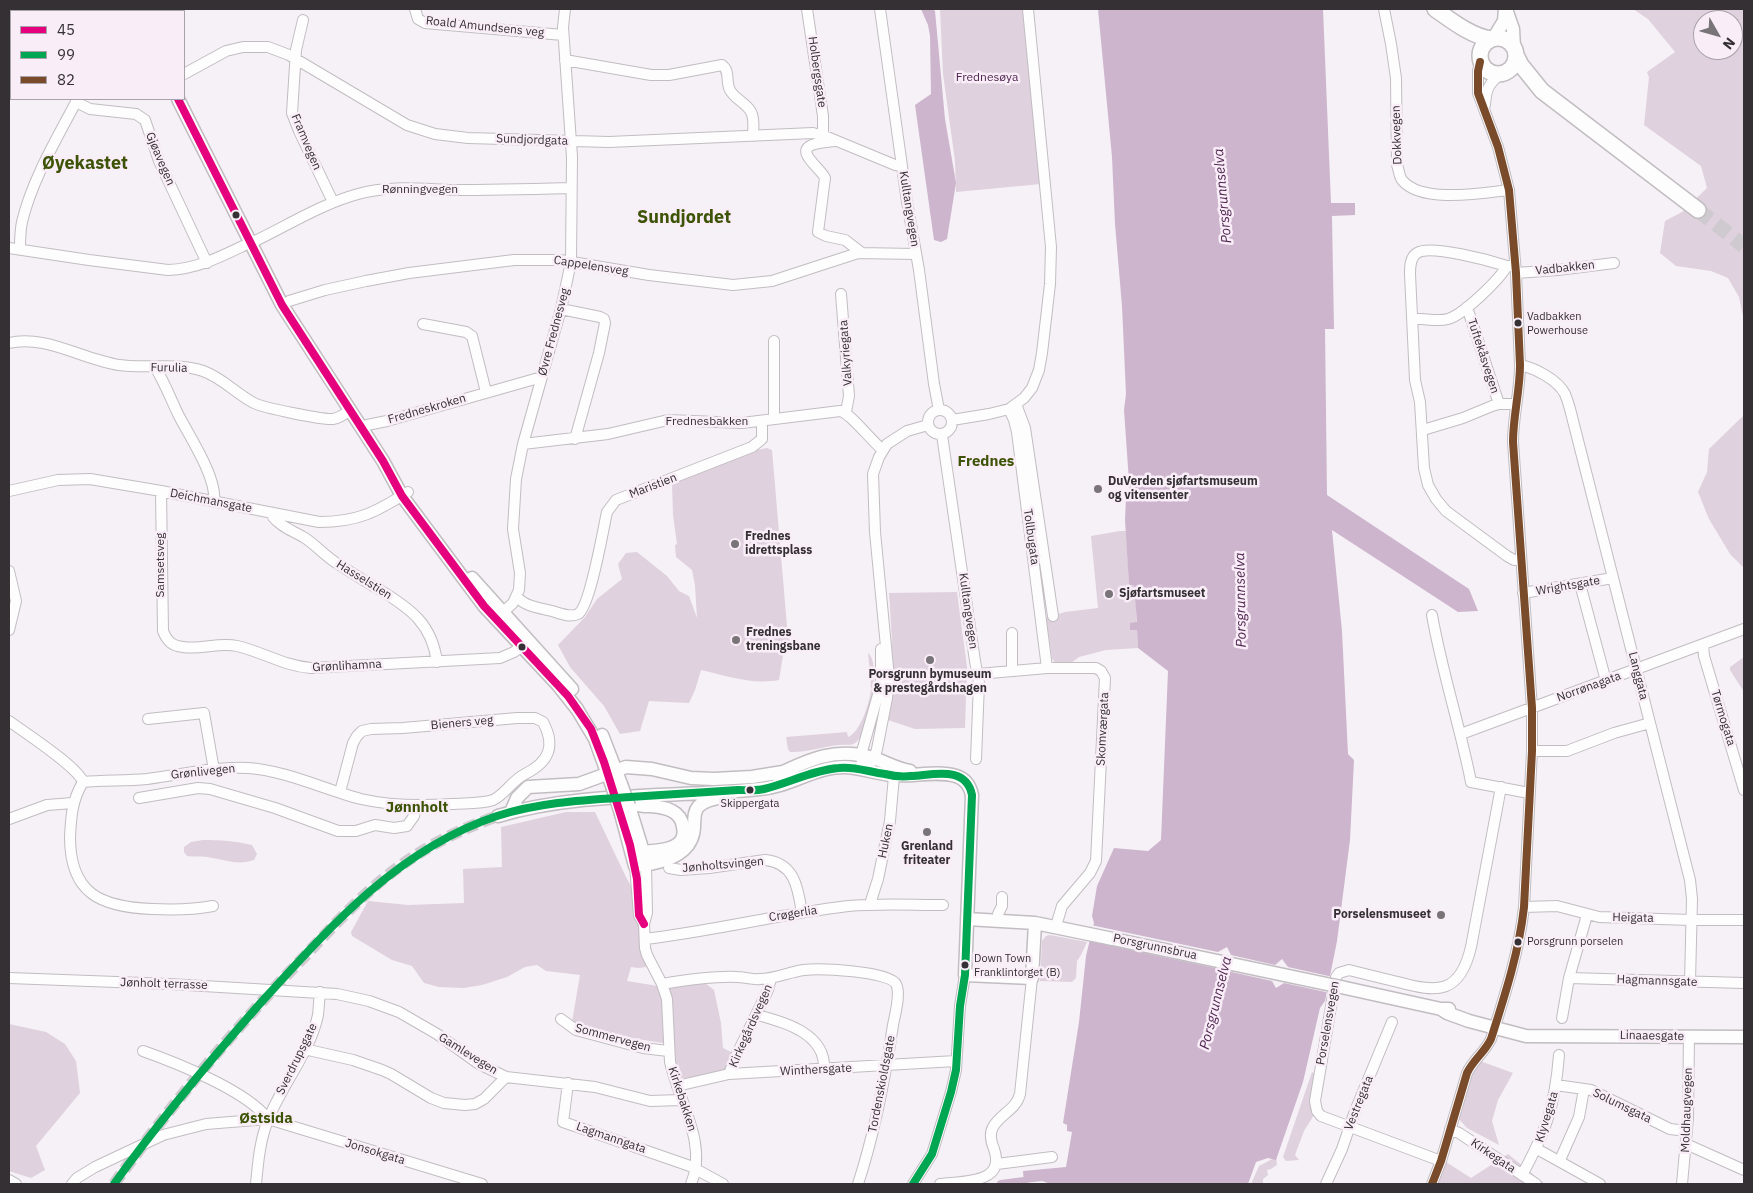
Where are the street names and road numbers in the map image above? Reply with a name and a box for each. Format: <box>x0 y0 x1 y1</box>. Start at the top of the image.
street label: Roald Amundsens veg <box>425 14 545 40</box>
street label: Holbergsgate <box>805 36 829 108</box>
street label: Dokkvegen <box>1389 105 1405 165</box>
street label: Framvegen <box>288 112 324 172</box>
street label: Gjøavegen <box>142 130 178 188</box>
street label: Sundjordgata <box>496 132 568 148</box>
street label: Kulltangvegen <box>896 170 922 248</box>
street label: Rønningvegen <box>382 183 458 197</box>
street label: Cappelensveg <box>553 253 629 279</box>
street label: Vadbakken <box>1535 258 1595 278</box>
street label: Øvre Frednesveg <box>535 287 573 377</box>
street label: Tuftekåsvegen <box>1464 317 1502 395</box>
street label: Valkyriegata <box>837 319 855 387</box>
street label: Furulia <box>150 360 188 376</box>
street label: Fredneskroken <box>386 391 468 427</box>
street label: Frednesbakken <box>666 415 748 429</box>
street label: Maristien <box>627 470 679 502</box>
street label: Deichmansgate <box>169 486 253 516</box>
street label: Tollbugata <box>1020 508 1042 566</box>
street label: Samsetsveg <box>154 533 168 597</box>
street label: Hasselstien <box>334 557 394 603</box>
street label: Kulltangvegen <box>956 572 980 650</box>
street label: Wrightsgate <box>1535 573 1601 599</box>
street label: Langgata <box>1625 651 1651 701</box>
street label: Grønlihamna <box>312 657 382 675</box>
street label: Norrønagata <box>1555 669 1623 705</box>
street label: Tørmogata <box>1708 688 1738 748</box>
street label: Skomværgata <box>1094 692 1112 766</box>
street label: Bieners veg <box>430 713 494 733</box>
street label: Grønlivegen <box>170 761 236 783</box>
street label: Huken <box>875 822 897 860</box>
street label: Jønholtsvingen <box>682 854 764 876</box>
street label: Crøgerlia <box>768 903 818 925</box>
street label: Heigata <box>1612 910 1654 926</box>
street label: Porsgrunnsbrua <box>1112 931 1198 963</box>
street label: Hagmannsgate <box>1616 972 1698 990</box>
street label: Jønholt terrasse <box>120 975 208 993</box>
street label: Porselensvegen <box>1314 980 1342 1066</box>
street label: Kirkegårdsvegen <box>726 982 776 1070</box>
street label: Sverdrupsgate <box>273 1021 321 1097</box>
street label: Sommervegen <box>574 1021 652 1055</box>
street label: Linaaesgate <box>1620 1028 1684 1044</box>
street label: Gamlevegen <box>436 1030 500 1078</box>
street label: Tordenskioldsgate <box>866 1034 898 1134</box>
street label: Winthersgate <box>780 1061 852 1079</box>
street label: Kirkebakken <box>665 1065 699 1133</box>
street label: Moldhaugvegen <box>1678 1067 1696 1153</box>
street label: Vestregata <box>1342 1074 1376 1132</box>
street label: Solumsgata <box>1590 1086 1654 1126</box>
street label: Klyvegata <box>1532 1090 1562 1144</box>
street label: Lagmanngata <box>574 1119 648 1157</box>
street label: Jonsokgata <box>343 1136 407 1168</box>
street label: Kirkegata <box>1468 1136 1518 1176</box>

